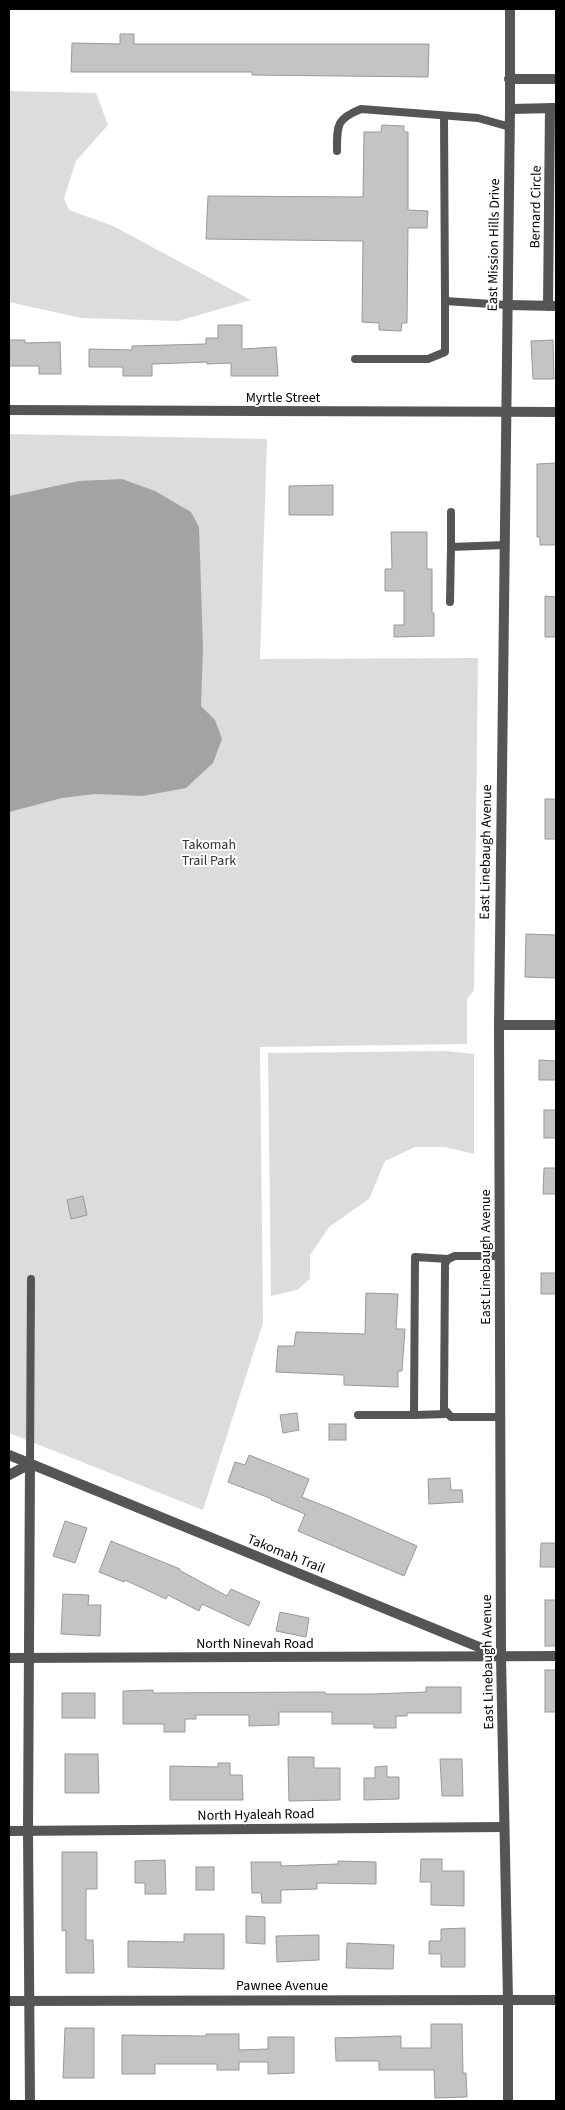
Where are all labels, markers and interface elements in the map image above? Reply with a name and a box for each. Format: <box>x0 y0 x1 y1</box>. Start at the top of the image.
street label: Bernard Circle <box>525 165 547 249</box>
street label: East Mission Hills Drive <box>483 178 505 312</box>
street label: Myrtle Street <box>246 388 321 408</box>
street label: East Linebaugh Avenue <box>475 784 497 920</box>
park label: Takomah Trail Park <box>182 835 236 871</box>
street label: East Linebaugh Avenue <box>476 1189 496 1325</box>
street label: Takomah Trail <box>244 1529 328 1579</box>
street label: East Linebaugh Avenue <box>477 1594 499 1730</box>
street label: North Ninevah Road <box>196 1634 314 1654</box>
street label: North Hyaleah Road <box>197 1804 315 1826</box>
street label: Pawnee Avenue <box>236 1976 328 1996</box>

